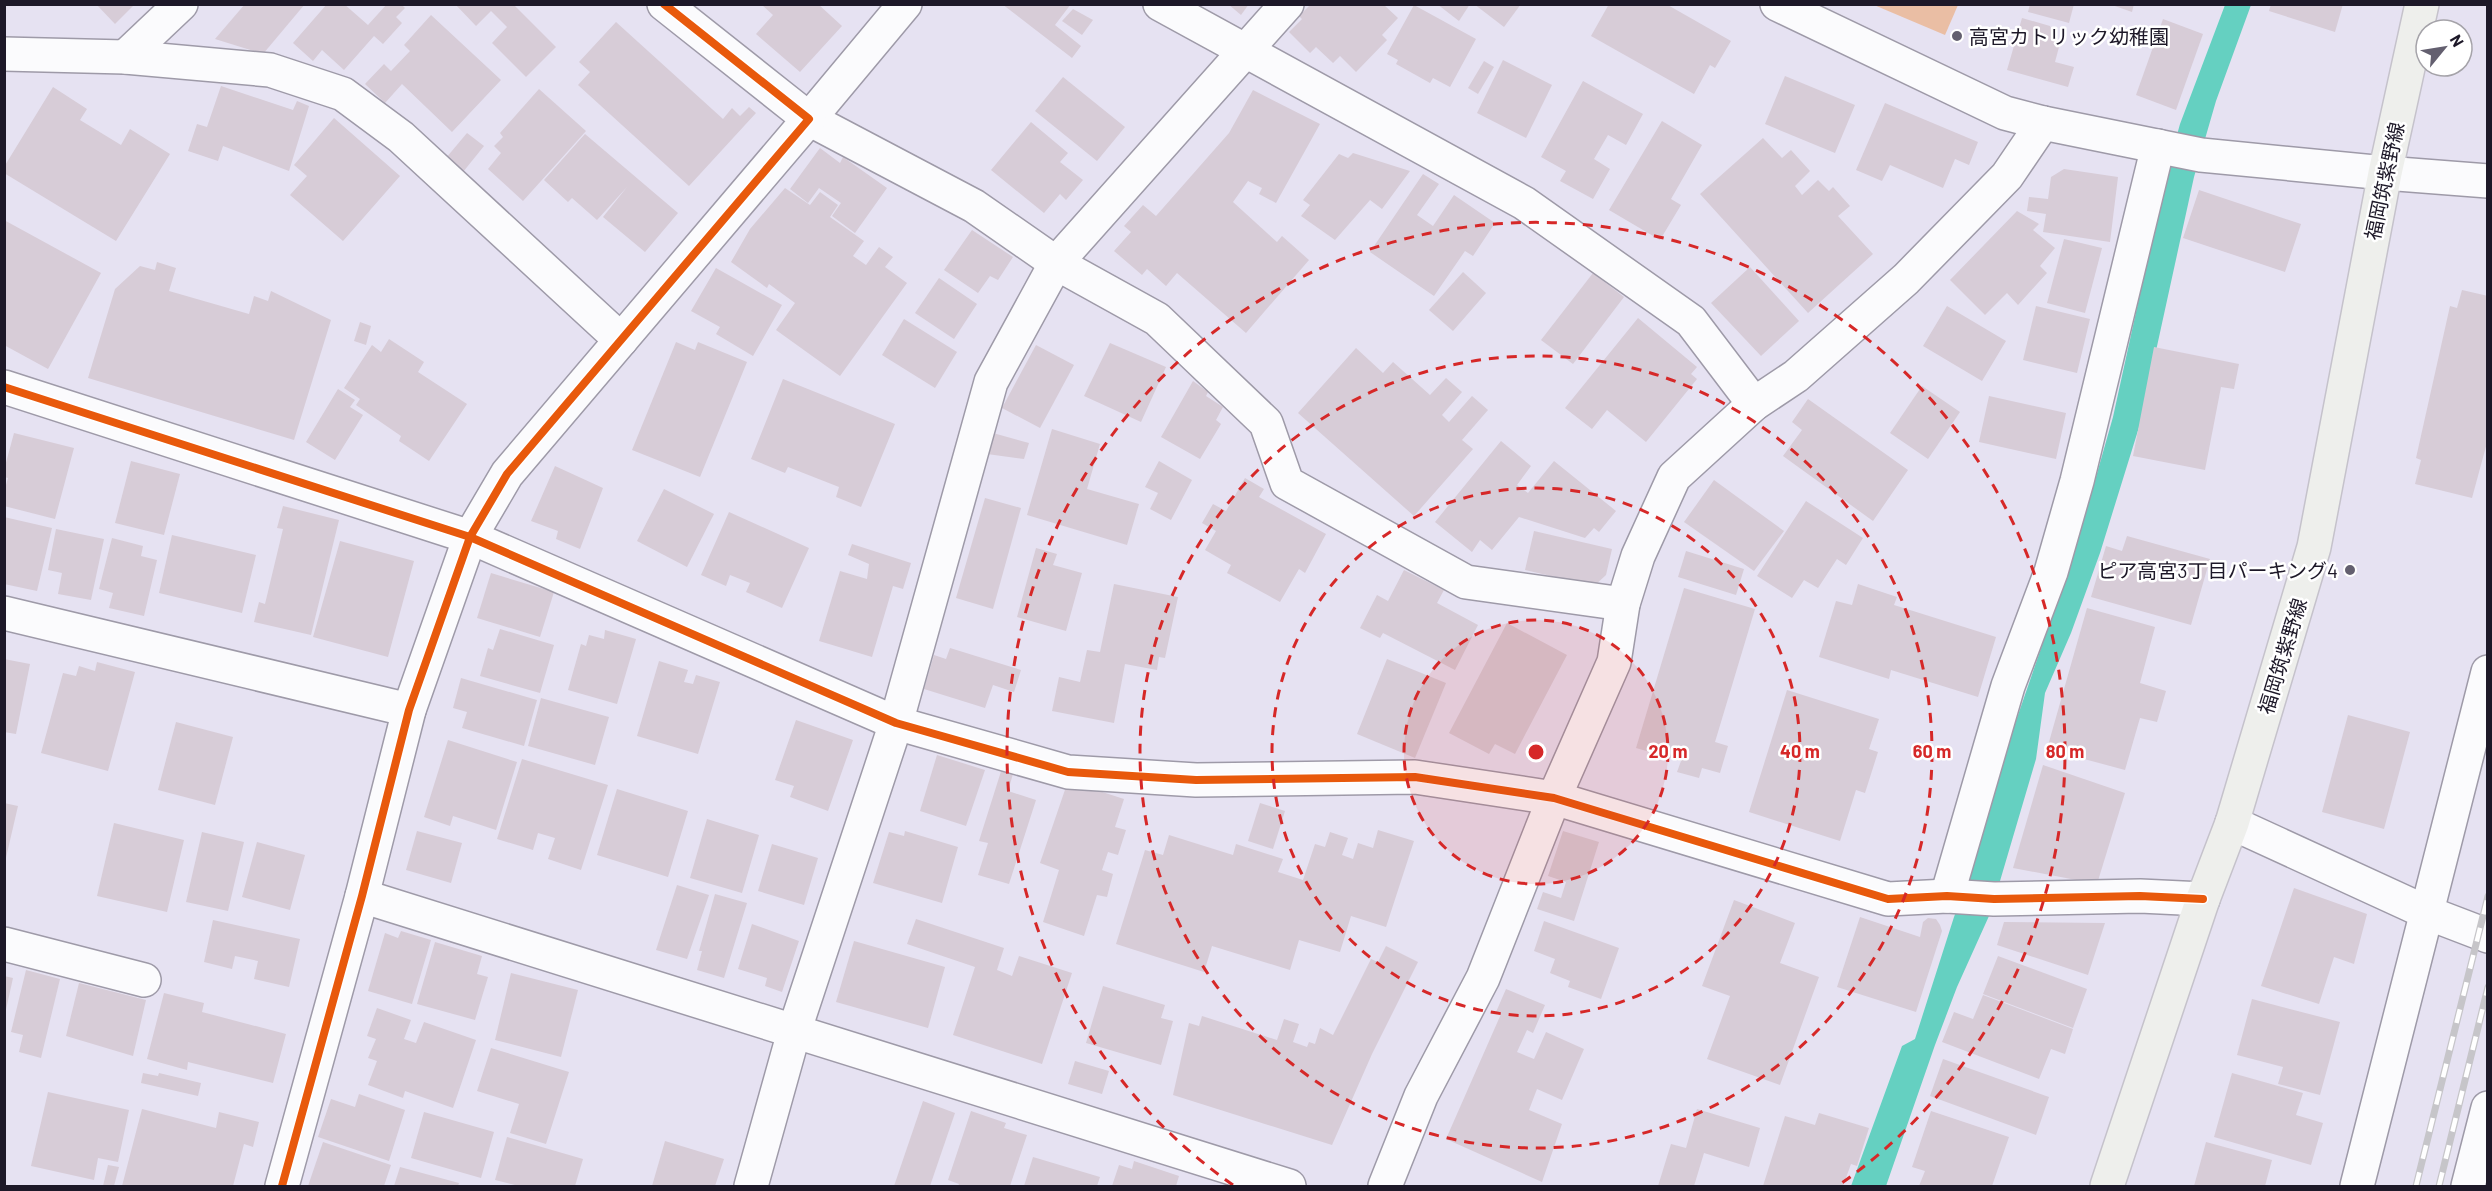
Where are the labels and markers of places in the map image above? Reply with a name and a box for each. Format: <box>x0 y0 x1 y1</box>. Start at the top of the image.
place label: 高宮カトリック幼稚園 <box>1969 24 2169 48</box>
marker: 高宮カトリック幼稚園 <box>1950 29 1964 43</box>
place label: ピア高宮3丁目パーキング4 <box>2097 558 2338 582</box>
marker: ピア高宮3丁目パーキング4 <box>2343 563 2357 577</box>
centre of rings <box>1526 742 1546 762</box>

